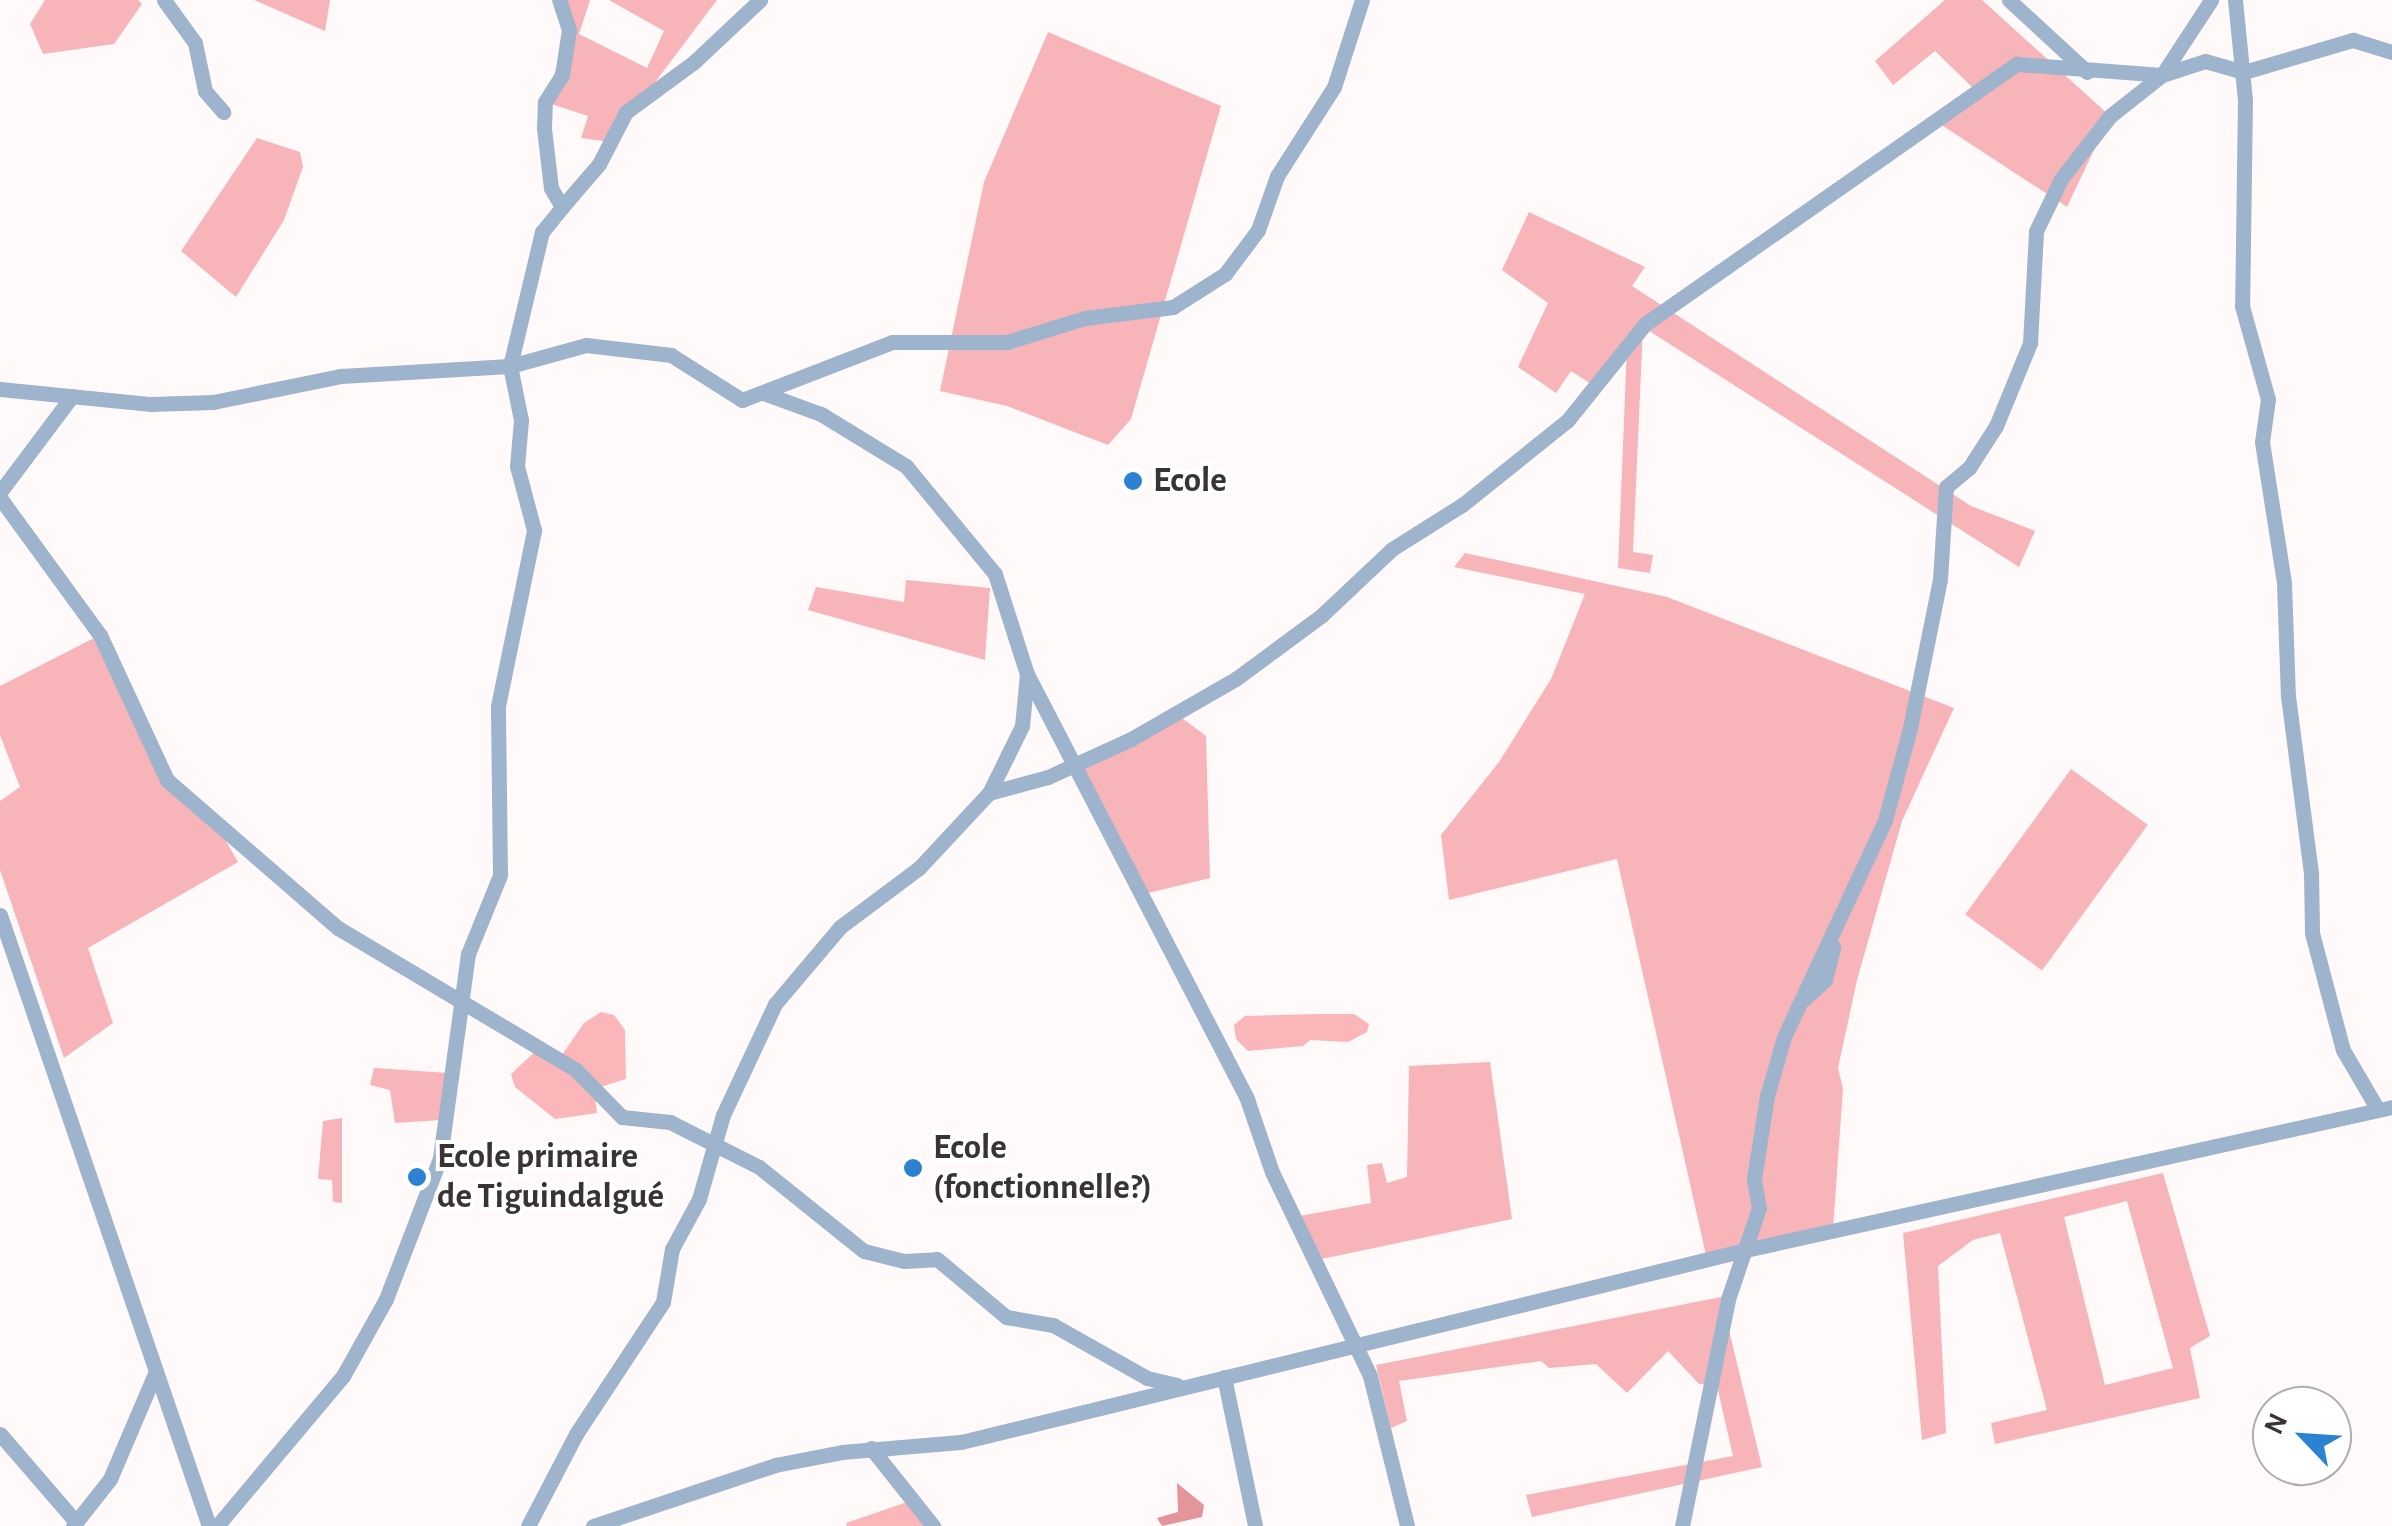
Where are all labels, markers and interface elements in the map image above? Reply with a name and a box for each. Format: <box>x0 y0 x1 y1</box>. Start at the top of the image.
place label: Ecole <box>1153 460 1227 502</box>
marker: Ecole <box>1122 470 1144 492</box>
place label: Ecole (fonctionnelle?) <box>933 1127 1152 1209</box>
place label: Ecole primaire de Tiguindalgué <box>437 1136 664 1218</box>
marker: Ecole (fonctionnelle?) <box>902 1157 924 1179</box>
marker: Ecole primaire de Tiguindalgué <box>406 1166 428 1188</box>
north arrow <box>2252 1386 2352 1486</box>
text: N <box>2260 1409 2293 1439</box>

